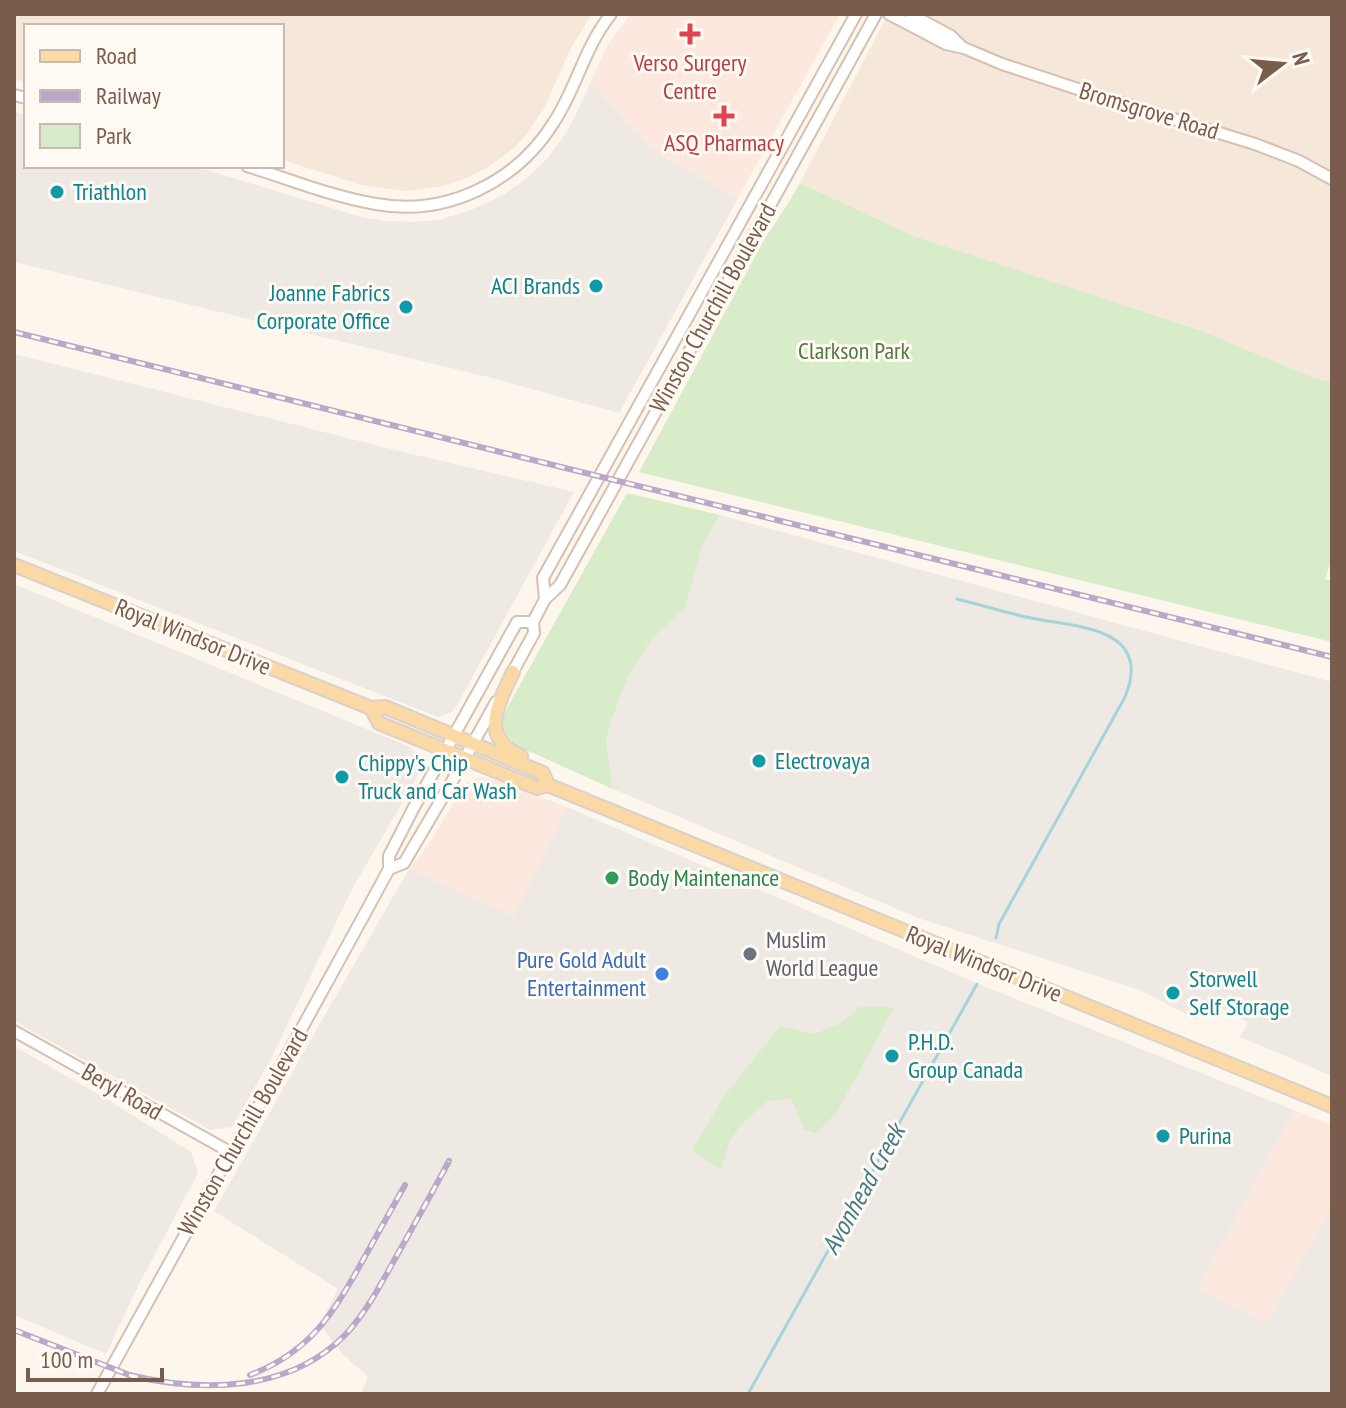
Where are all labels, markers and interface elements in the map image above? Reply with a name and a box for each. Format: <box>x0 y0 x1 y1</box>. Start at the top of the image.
marker: Verso Surgery Centre <box>679 23 701 45</box>
legend <box>24 24 284 168</box>
north arrow <box>1242 24 1322 104</box>
text: Road <box>96 40 137 71</box>
place label: Verso Surgery Centre <box>632 47 747 106</box>
text: N <box>1286 49 1316 68</box>
street label: Bromsgrove Road <box>1076 75 1223 146</box>
text: Railway <box>96 80 161 111</box>
marker: ASQ Pharmacy <box>715 107 733 125</box>
text: Park <box>96 120 132 151</box>
place label: ASQ Pharmacy <box>664 127 784 158</box>
place label: Triathlon <box>73 176 147 207</box>
marker: Triathlon <box>48 183 66 201</box>
street label: Winston Churchill Boulevard <box>642 198 783 418</box>
place label: ACI Brands <box>491 270 580 301</box>
place label: Joanne Fabrics Corporate Office <box>256 277 390 336</box>
marker: ACI Brands <box>587 277 605 295</box>
marker: Joanne Fabrics Corporate Office <box>397 298 415 316</box>
park label: Clarkson Park <box>798 335 911 366</box>
street label: Royal Windsor Drive <box>111 591 276 682</box>
place label: Electrovaya <box>775 745 870 776</box>
place label: Chippy's Chip Truck and Car Wash <box>358 747 517 806</box>
marker: Electrovaya <box>750 752 768 770</box>
marker: Chippy's Chip Truck and Car Wash <box>333 768 351 786</box>
place label: Body Maintenance <box>628 862 779 893</box>
marker: Body Maintenance <box>603 869 621 887</box>
street label: Royal Windsor Drive <box>902 918 1067 1009</box>
place label: Muslim World League <box>766 924 878 983</box>
place label: Pure Gold Adult Entertainment <box>517 944 646 1003</box>
marker: Muslim World League <box>741 945 759 963</box>
place label: Storwell Self Storage <box>1189 963 1290 1022</box>
marker: Pure Gold Adult Entertainment <box>653 965 671 983</box>
marker: Storwell Self Storage <box>1164 984 1182 1002</box>
street label: Winston Churchill Boulevard <box>170 1022 315 1241</box>
place label: P.H.D. Group Canada <box>908 1026 1023 1085</box>
marker: P.H.D. Group Canada <box>883 1047 901 1065</box>
street label: Beryl Road <box>76 1056 168 1127</box>
water label: Avonhead Creek <box>813 1115 913 1260</box>
place label: Purina <box>1179 1120 1232 1151</box>
marker: Purina <box>1154 1127 1172 1145</box>
scale bar <box>28 1332 162 1382</box>
text: 100 m <box>40 1344 93 1375</box>

